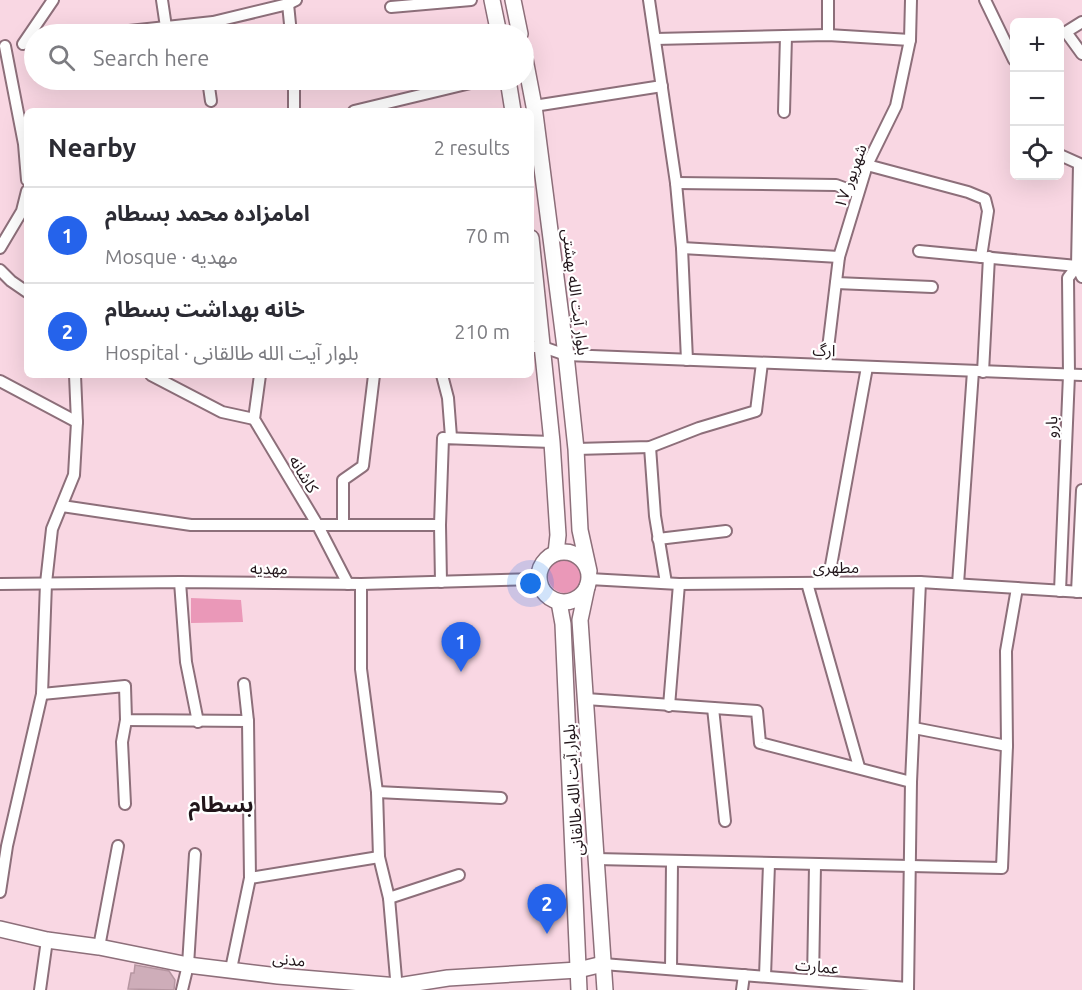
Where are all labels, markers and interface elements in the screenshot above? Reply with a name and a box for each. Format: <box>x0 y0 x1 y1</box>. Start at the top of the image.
map controls <box>1010 18 1064 180</box>
button: + <box>1010 18 1064 72</box>
search box <box>24 24 534 90</box>
icon: search <box>45 41 78 74</box>
text: Search here <box>93 45 209 70</box>
button: − <box>1010 72 1064 126</box>
button: locate <box>1010 126 1064 180</box>
text: Nearby <box>48 133 136 162</box>
text: 2 results <box>434 136 510 159</box>
street label: ۱۷ شهریور <box>830 142 871 211</box>
text: امامزاده محمد بسطام <box>105 200 310 225</box>
text: 1 <box>62 224 73 247</box>
text: 70 m <box>466 224 510 247</box>
street label: بلوار آیت الله بهشتی <box>558 228 593 357</box>
text: Mosque · مهدیه <box>105 245 238 268</box>
text: خانه بهداشت بسطام <box>105 296 305 321</box>
text: 2 <box>62 320 73 343</box>
text: 210 m <box>454 320 510 343</box>
text: Hospital · بلوار آیت الله طالقانی <box>105 341 359 364</box>
street label: ارگ <box>812 341 836 360</box>
street label: بارو <box>1042 416 1061 438</box>
street label: کاشانه <box>286 452 322 496</box>
street label: مطهری <box>813 558 859 577</box>
street label: مهدیه <box>250 559 288 578</box>
your location <box>516 569 545 598</box>
pin: 1 <box>442 622 480 672</box>
street label: بلوار آیت الله طالقانی <box>559 723 588 857</box>
district label: بسطام <box>188 791 254 821</box>
pin: 2 <box>528 884 566 934</box>
street label: مدنی <box>272 948 306 971</box>
street label: عمارت <box>794 955 840 978</box>

